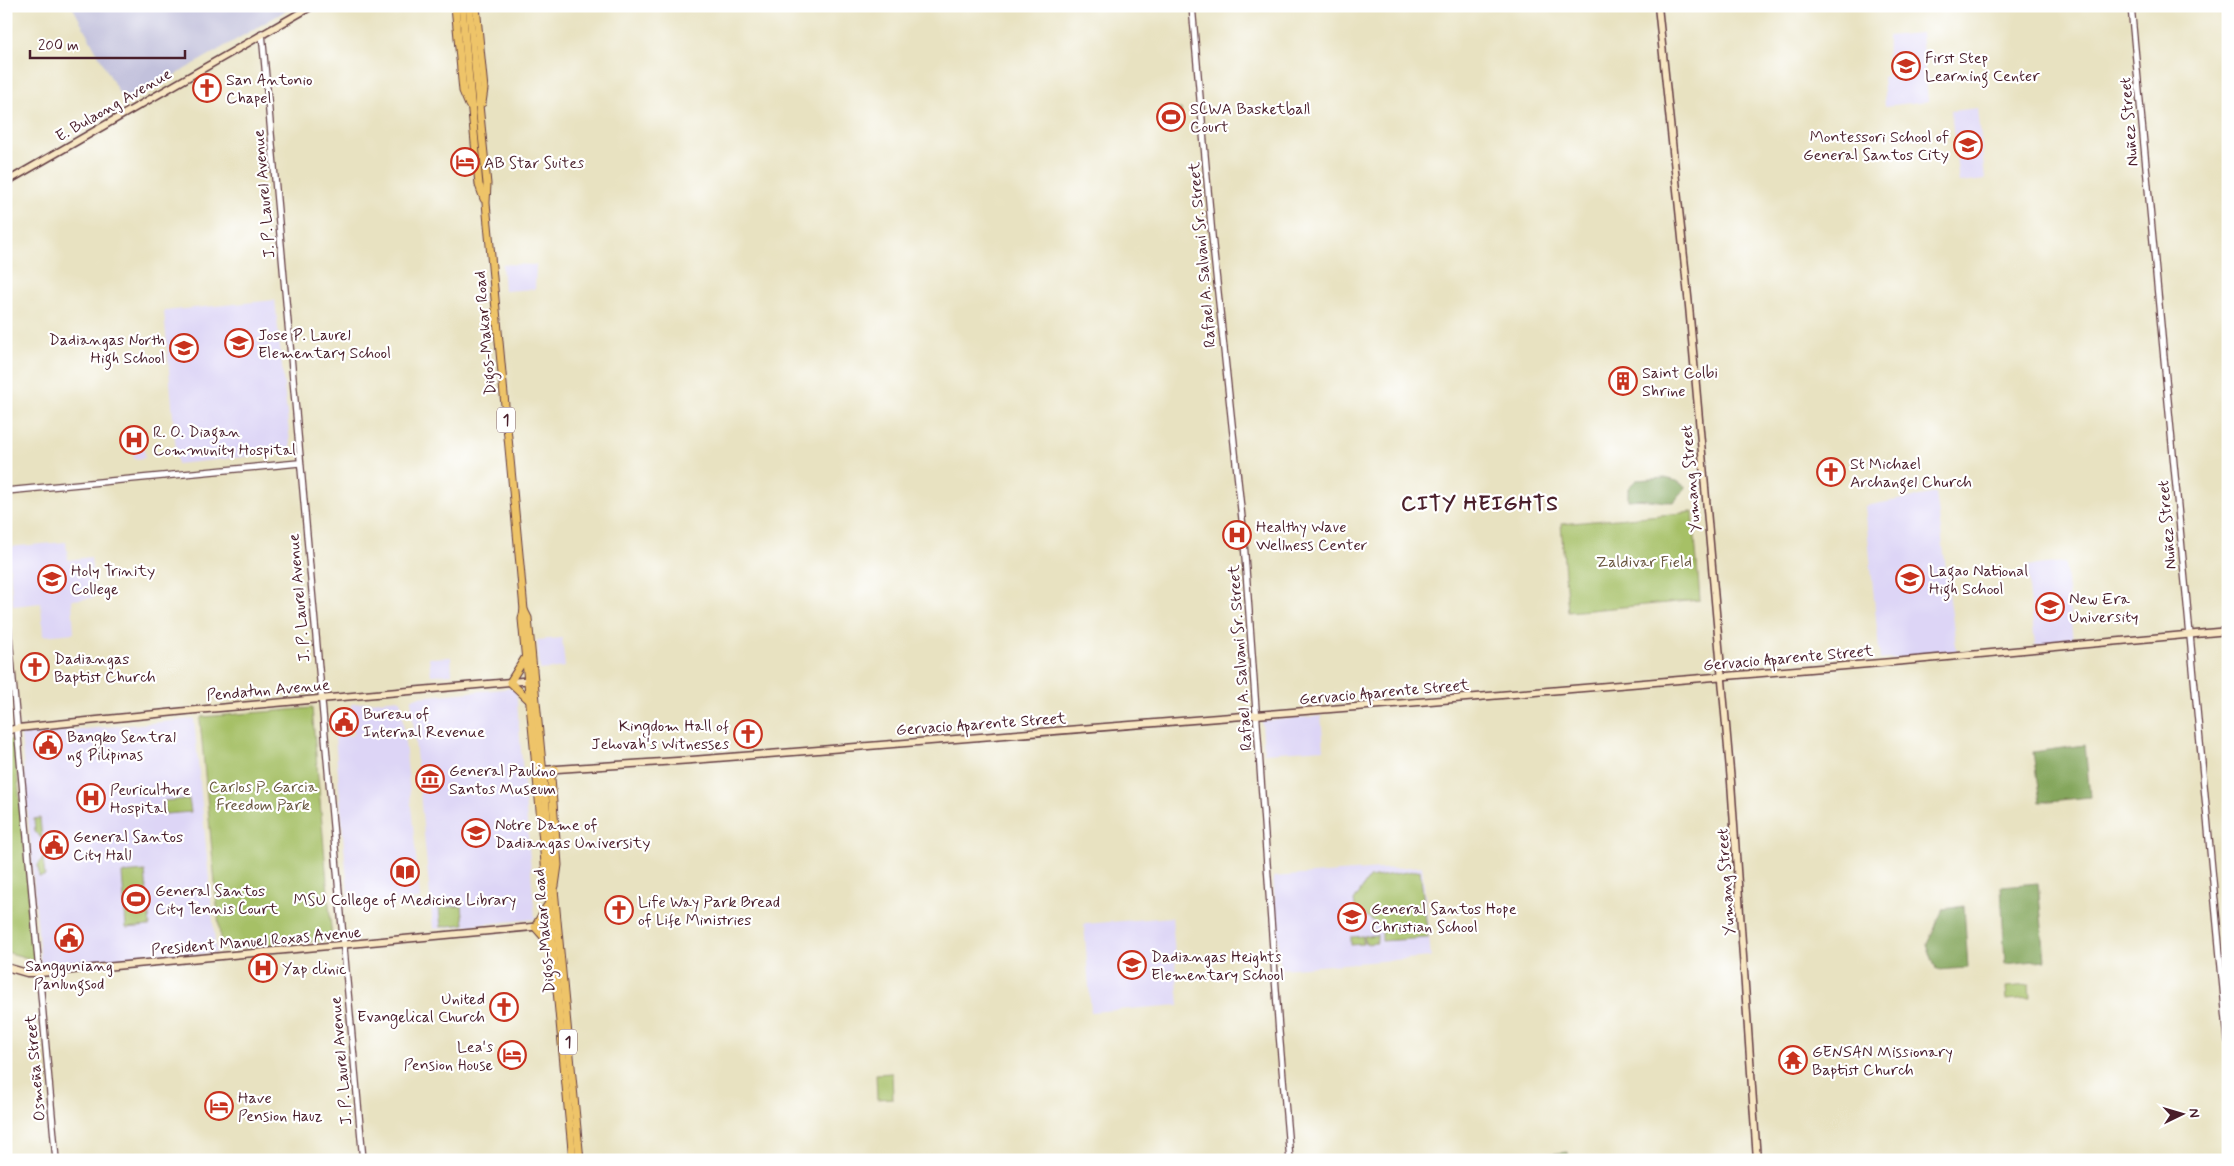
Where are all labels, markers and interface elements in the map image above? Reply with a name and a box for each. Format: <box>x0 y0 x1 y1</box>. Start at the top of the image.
scale bar <box>30 28 185 60</box>
text: 200 m <box>38 36 79 56</box>
place label: First Step Learning Center <box>1925 48 2040 88</box>
school or university icon: First Step Learning Center <box>1891 51 1921 81</box>
street label: E. Bulaong Avenue <box>52 63 176 147</box>
place label: San Antonio Chapel <box>226 70 313 109</box>
church icon: San Antonio Chapel <box>192 73 222 103</box>
street label: Nuñez Street <box>2115 76 2144 167</box>
place label: SCWA Basketball Court <box>1190 99 1311 138</box>
sports icon: SCWA Basketball Court <box>1156 102 1186 132</box>
place label: Montessori School of General Santos City <box>1803 127 1949 166</box>
street label: J. P. Laurel Avenue <box>248 129 281 259</box>
school or university icon: Montessori School of General Santos City <box>1953 130 1983 160</box>
hotel icon: AB Star Suites <box>450 147 480 177</box>
place label: AB Star Suites <box>484 153 584 174</box>
street label: Rafael A. Salvani Sr. Street <box>1184 161 1221 349</box>
street label: Digos-Makar Road <box>470 270 502 396</box>
place label: Jose P. Laurel Elementary School <box>258 325 391 364</box>
school or university icon: Jose P. Laurel Elementary School <box>224 328 254 358</box>
place label: Dadiangas North High School <box>49 330 165 370</box>
school or university icon: Dadiangas North High School <box>169 333 199 363</box>
place label: Saint Colbi Shrine <box>1642 363 1718 402</box>
building icon: Saint Colbi Shrine <box>1608 366 1638 396</box>
road number: 1 <box>497 408 515 432</box>
place label: R. O. Diagan Community Hospital <box>153 422 296 461</box>
street label: Yumang Street <box>1676 424 1707 533</box>
hospital icon: R. O. Diagan Community Hospital <box>119 425 149 455</box>
place label: St Michael Archangel Church <box>1850 454 1972 494</box>
church icon: St Michael Archangel Church <box>1816 457 1846 487</box>
street label: Nuñez Street <box>2153 479 2182 570</box>
district label: CITY HEIGHTS <box>1401 490 1559 518</box>
place label: Healthy Wave Wellness Center <box>1256 517 1368 556</box>
hospital icon: Healthy Wave Wellness Center <box>1222 520 1252 550</box>
street label: J. P. Laurel Avenue <box>283 533 316 663</box>
park label: Zaldivar Field <box>1596 552 1692 573</box>
place label: Holy Trinity College <box>71 561 155 600</box>
place label: Lagao National High School <box>1929 561 2028 601</box>
school or university icon: Holy Trinity College <box>37 564 67 594</box>
street label: Rafael A. Salvani Sr. Street <box>1223 564 1257 751</box>
school or university icon: Lagao National High School <box>1895 564 1925 594</box>
place label: New Era University <box>2069 589 2139 628</box>
school or university icon: New Era University <box>2035 592 2065 622</box>
street label: Gervacio Aparente Street <box>1702 641 1875 677</box>
place label: Dadiangas Baptist Church <box>54 649 156 688</box>
church icon: Dadiangas Baptist Church <box>20 652 50 682</box>
street label: Pendatun Avenue <box>206 675 331 706</box>
street label: Gervacio Aparente Street <box>1298 675 1471 711</box>
place label: Bureau of Internal Revenue <box>363 704 485 743</box>
public building icon: Bureau of Internal Revenue <box>329 707 359 737</box>
street label: Gervacio Aparente Street <box>895 708 1068 742</box>
place label: Kingdom Hall of Jehovah's Witnesses <box>591 716 729 755</box>
church icon: Kingdom Hall of Jehovah's Witnesses <box>733 719 763 749</box>
place label: Bangko Sentral ng Pilipinas <box>67 727 176 767</box>
public building icon: Bangko Sentral ng Pilipinas <box>33 730 63 760</box>
place label: General Paulino Santos Museum <box>449 761 556 800</box>
museum icon: General Paulino Santos Museum <box>415 764 445 794</box>
park label: Carlos P. Garcia Freedom Park <box>209 777 318 816</box>
place label: Peuriculture Hospital <box>110 780 190 819</box>
hospital icon: Peuriculture Hospital <box>76 783 106 813</box>
place label: Notre Dame of Dadiangas University <box>495 815 650 854</box>
school or university icon: Notre Dame of Dadiangas University <box>461 818 491 848</box>
place label: General Santos City Hall <box>73 827 183 866</box>
street label: Yumang Street <box>1712 827 1741 936</box>
public building icon: General Santos City Hall <box>39 830 69 860</box>
library icon: MSU College of Medicine Library <box>390 857 420 887</box>
street label: Digos-Makar Road <box>529 868 561 994</box>
place label: General Santos City Tennis Court <box>155 881 279 920</box>
sports icon: General Santos City Tennis Court <box>121 884 151 914</box>
place label: MSU College of Medicine Library <box>294 890 516 912</box>
place label: Life Way Park Bread of Life Ministries <box>638 892 780 931</box>
church icon: Life Way Park Bread of Life Ministries <box>604 895 634 925</box>
place label: General Santos Hope Christian School <box>1371 899 1517 938</box>
school or university icon: General Santos Hope Christian School <box>1337 902 1367 932</box>
street label: President Manuel Roxas Avenue <box>150 922 363 961</box>
public building icon: Sangguniang Panlungsod <box>54 923 84 953</box>
place label: Dadiangas Heights Elementary School <box>1151 947 1284 986</box>
school or university icon: Dadiangas Heights Elementary School <box>1117 950 1147 980</box>
hospital icon: Yap clinic <box>248 953 278 983</box>
place label: Sangguniang Panlungsod <box>25 956 113 996</box>
place label: Yap clinic <box>282 959 347 980</box>
place label: United Evangelical Church <box>357 989 485 1029</box>
church icon: United Evangelical Church <box>489 992 519 1022</box>
street label: J. P. Laurel Avenue <box>325 996 358 1126</box>
street label: Osmeña Street <box>20 1013 51 1122</box>
road number: 1 <box>559 1030 577 1054</box>
place label: Lea's Pension House <box>404 1037 493 1076</box>
hotel icon: Lea's Pension House <box>497 1040 527 1070</box>
place label: GENSAN Missionary Baptist Church <box>1812 1042 1953 1081</box>
temple icon: GENSAN Missionary Baptist Church <box>1778 1045 1808 1075</box>
place label: Have Pension Hauz <box>238 1088 323 1127</box>
north arrow <box>2156 1088 2206 1138</box>
hotel icon: Have Pension Hauz <box>204 1091 234 1121</box>
text: N <box>2185 1108 2203 1118</box>

